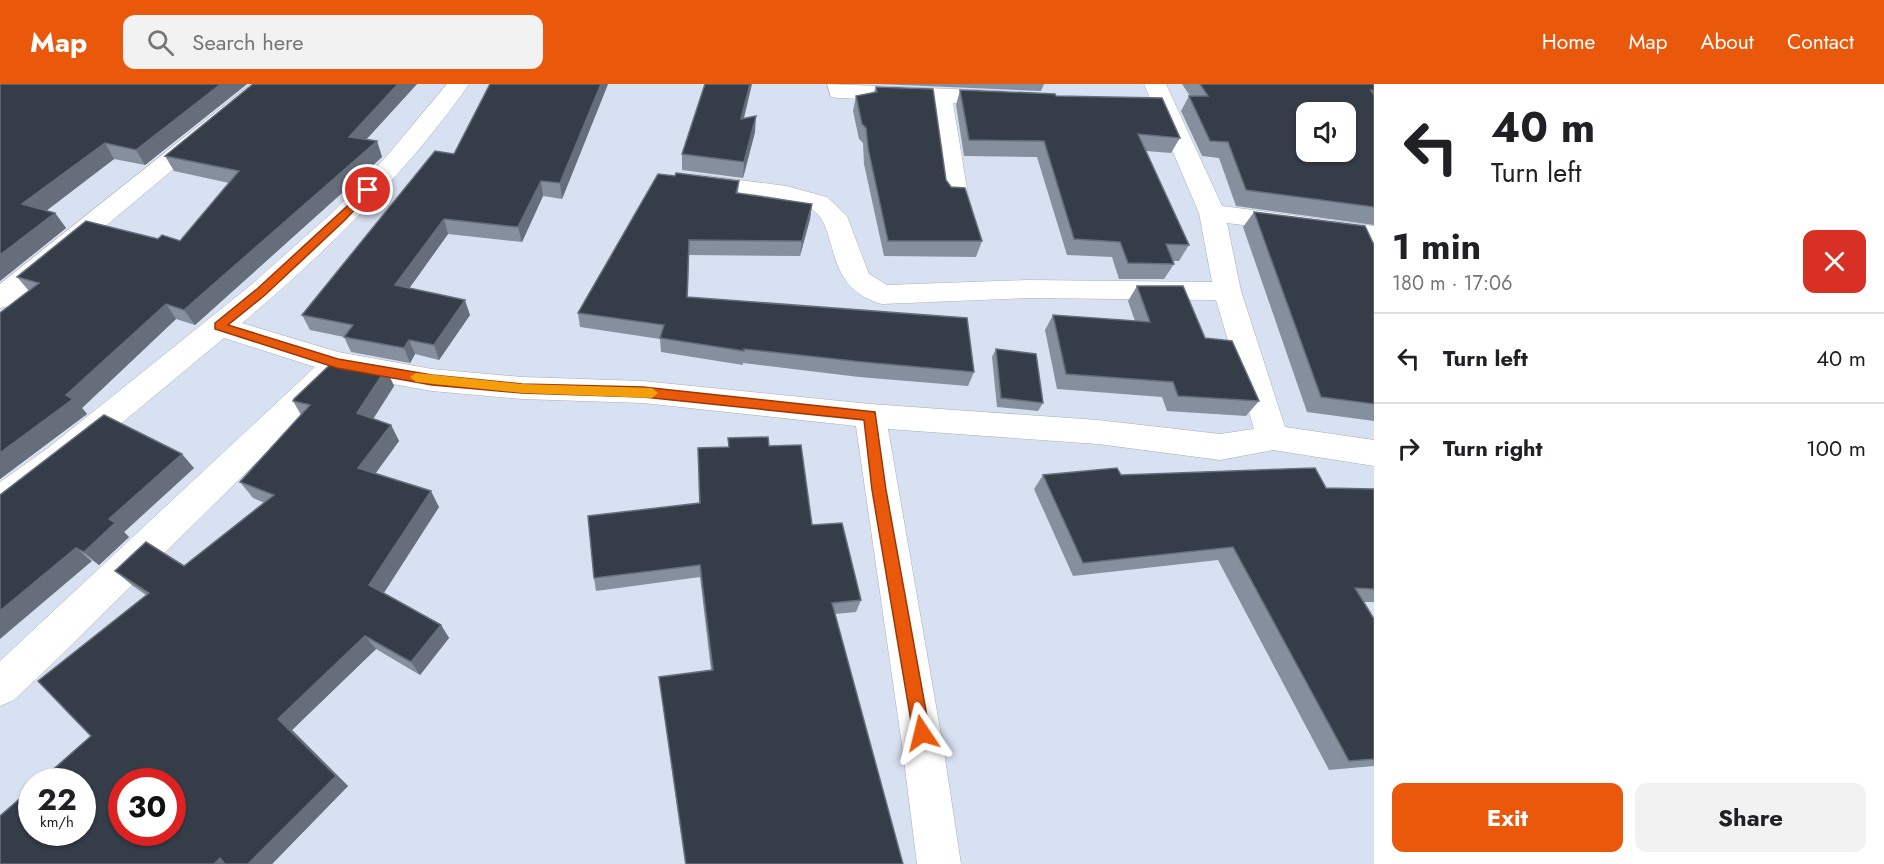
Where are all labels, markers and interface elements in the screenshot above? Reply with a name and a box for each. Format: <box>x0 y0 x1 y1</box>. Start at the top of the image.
search box <box>123 15 543 69</box>
text: Map <box>30 22 87 63</box>
icon: search <box>144 26 177 59</box>
text: Search here <box>192 26 304 58</box>
text: Home <box>1542 27 1595 57</box>
text: Map <box>1628 27 1668 57</box>
text: About <box>1701 27 1754 57</box>
text: Contact <box>1787 27 1854 57</box>
text: 40 m <box>1491 97 1595 158</box>
map controls <box>1296 102 1356 162</box>
button: sound <box>1296 102 1356 162</box>
icon: left <box>1392 108 1470 186</box>
text: Turn left <box>1491 153 1581 192</box>
pin <box>342 164 393 215</box>
icon: arrive <box>351 173 384 206</box>
text: 1 min <box>1392 220 1481 272</box>
button: close <box>1803 230 1866 293</box>
text: 180 m · 17:06 <box>1392 269 1513 298</box>
icon: left <box>1392 342 1425 375</box>
text: Turn left <box>1443 342 1528 374</box>
text: 40 m <box>1816 342 1866 374</box>
icon: right <box>1392 432 1425 465</box>
text: Turn right <box>1443 432 1543 464</box>
text: 100 m <box>1806 432 1866 464</box>
position arrow <box>890 701 954 765</box>
speed limit sign: 30 <box>108 768 186 846</box>
text: 22 <box>37 778 77 821</box>
button: Exit <box>1392 783 1623 852</box>
button: Share <box>1635 783 1866 852</box>
text: km/h <box>40 811 74 833</box>

